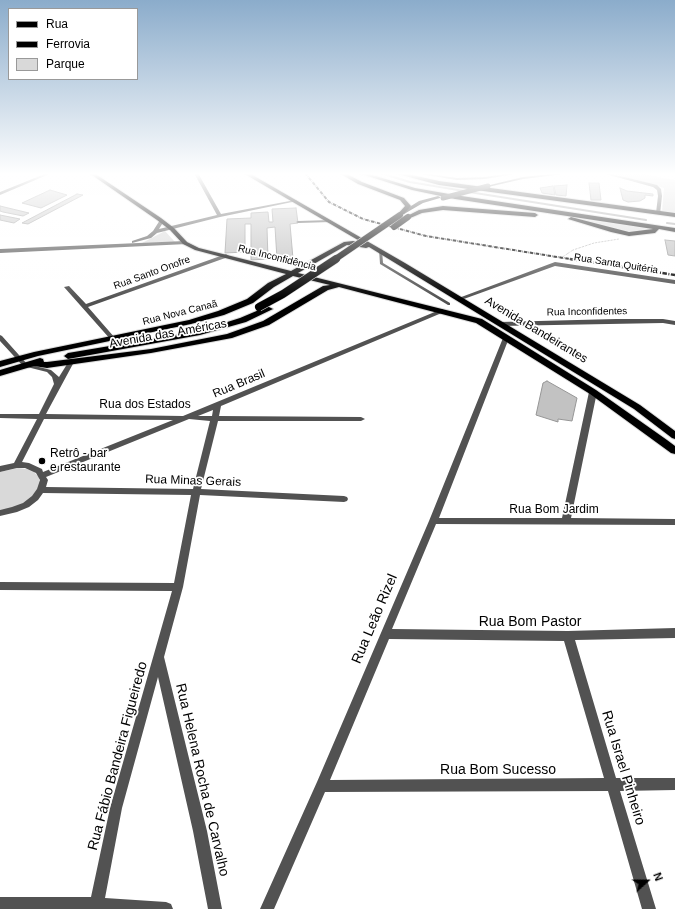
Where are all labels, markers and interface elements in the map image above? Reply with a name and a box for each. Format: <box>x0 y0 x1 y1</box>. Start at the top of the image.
legend <box>8 8 138 80</box>
text: Rua <box>46 17 68 31</box>
text: Ferrovia <box>46 37 90 51</box>
text: Parque <box>46 57 85 71</box>
street label: Rua Inconfidência <box>237 242 317 274</box>
street label: Rua Santa Quitéria <box>573 251 659 277</box>
street label: Rua Santo Onofre <box>112 254 192 292</box>
street label: Avenida Bandeirantes <box>482 294 590 366</box>
street label: Rua Nova Canaã <box>141 298 219 328</box>
street label: Rua Inconfidentes <box>547 305 627 319</box>
street label: Avenida das Américas <box>108 317 228 351</box>
street label: Rua Brasil <box>211 367 267 401</box>
street label: Rua dos Estados <box>99 398 191 412</box>
place label: Retrô - bar e restaurante <box>50 447 121 475</box>
marker: Retrô - bar e restaurante <box>37 456 47 466</box>
street label: Rua Minas Gerais <box>145 472 241 490</box>
street label: Rua Bom Jardim <box>509 503 599 517</box>
street label: Rua Leão Rizel <box>349 572 401 666</box>
street label: Rua Bom Pastor <box>479 614 581 630</box>
street label: Rua Fábio Bandeira Figueiredo <box>85 660 151 852</box>
street label: Rua Helena Rocha de Carvalho <box>172 682 232 878</box>
street label: Rua Israel Pinheiro <box>598 709 648 827</box>
street label: Rua Bom Sucesso <box>440 762 556 778</box>
north arrow <box>627 861 667 901</box>
text: N <box>651 871 665 883</box>

